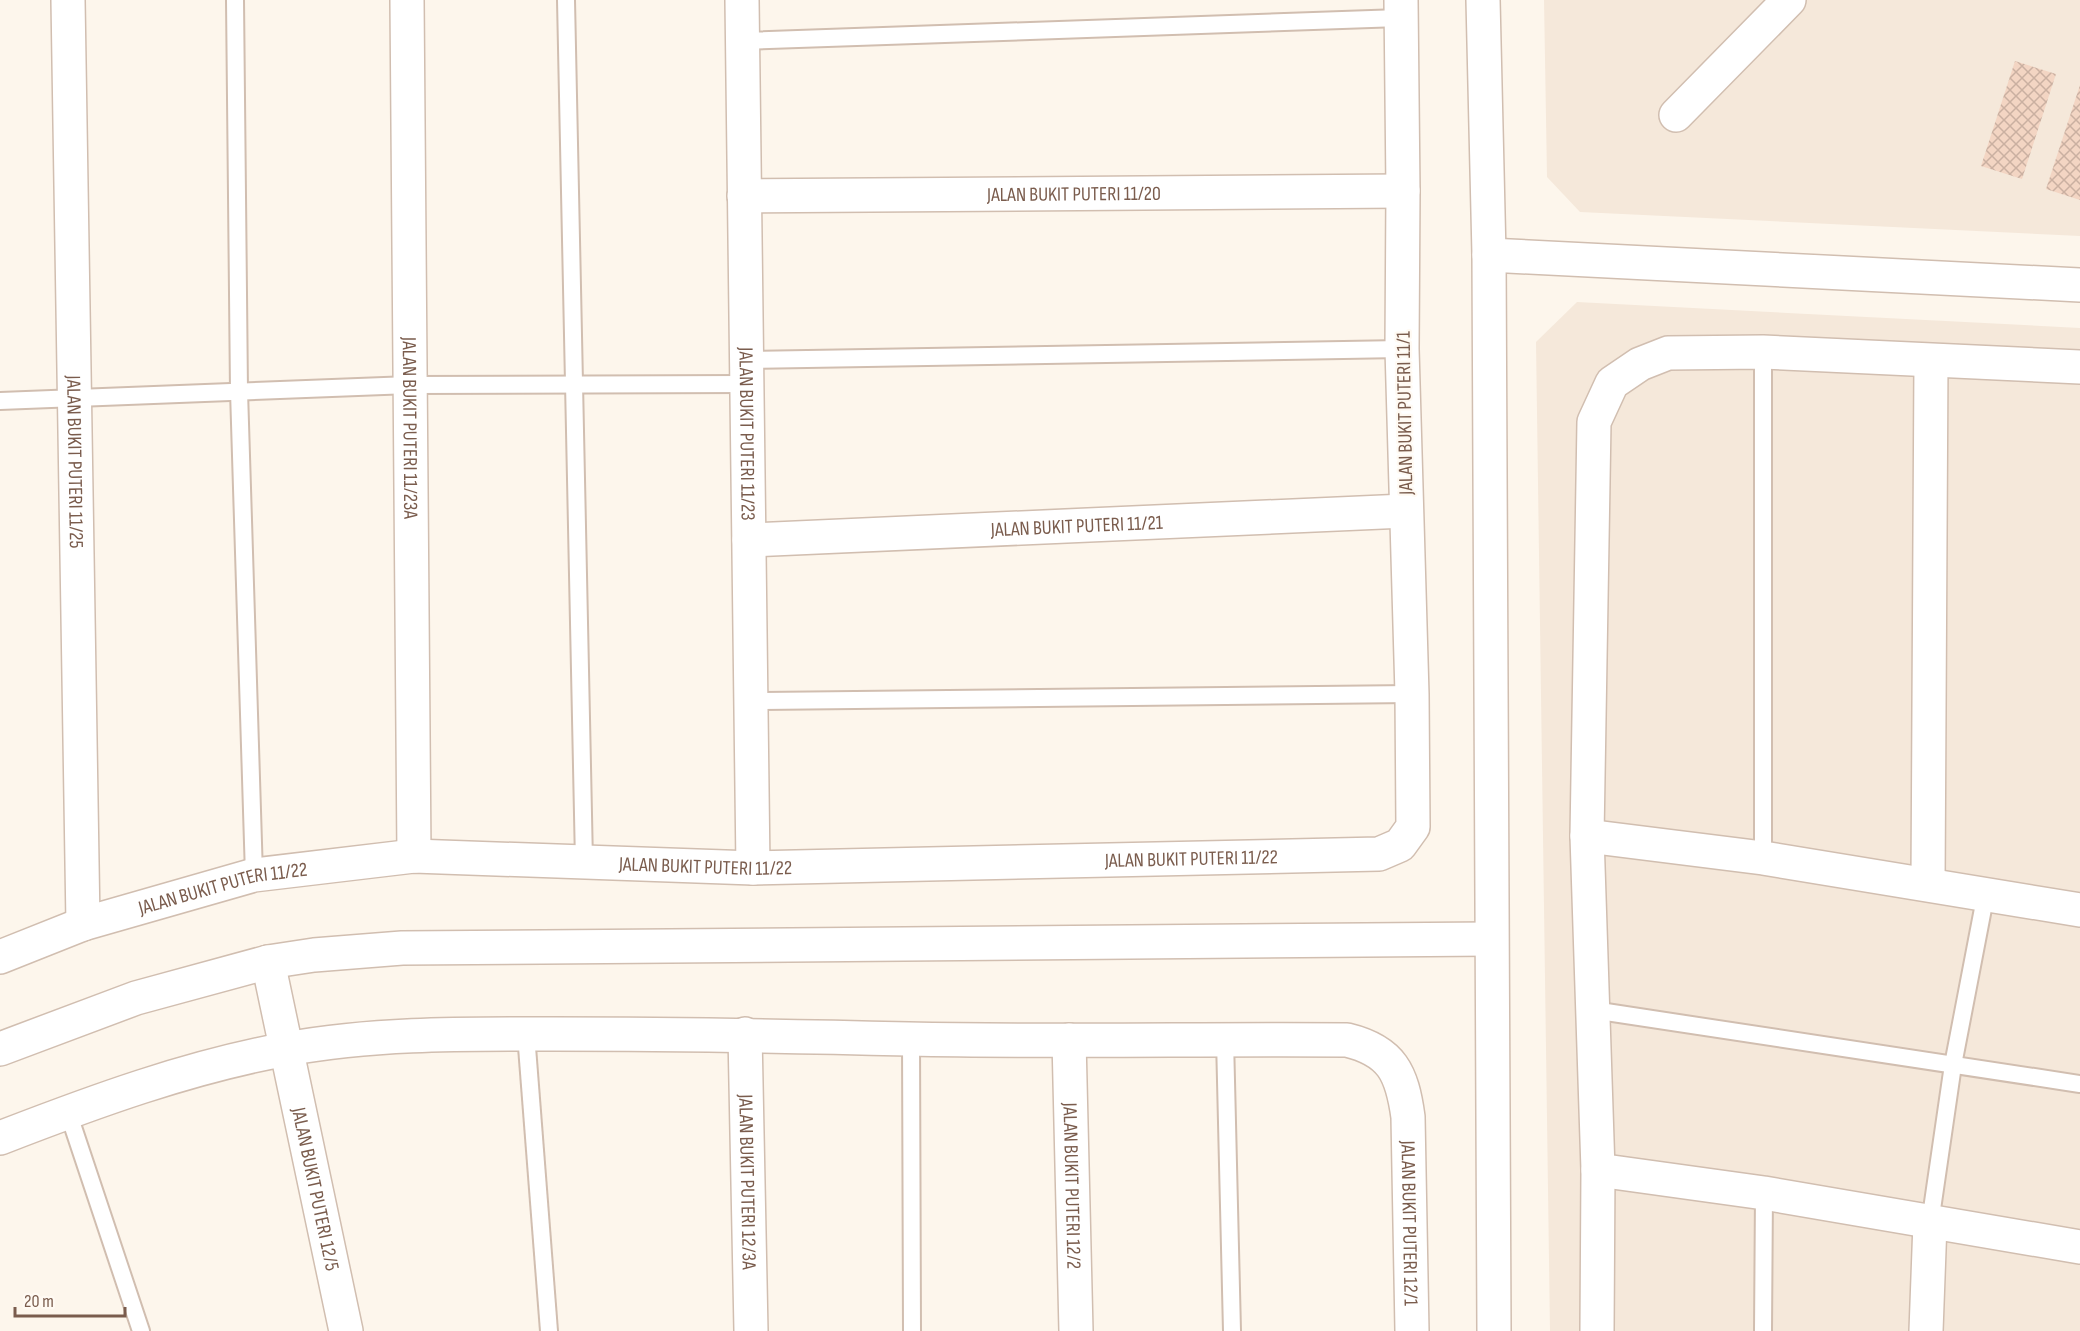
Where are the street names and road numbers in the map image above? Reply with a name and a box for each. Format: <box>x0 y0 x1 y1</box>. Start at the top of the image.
street label: JALAN BUKIT PUTERI 11/20 <box>986 182 1161 207</box>
street label: JALAN BUKIT PUTERI 11/1 <box>1392 331 1418 496</box>
street label: JALAN BUKIT PUTERI 11/23A <box>397 336 422 520</box>
street label: JALAN BUKIT PUTERI 11/23 <box>733 346 760 521</box>
street label: JALAN BUKIT PUTERI 11/25 <box>61 374 88 549</box>
street label: JALAN BUKIT PUTERI 11/21 <box>989 511 1163 542</box>
street label: JALAN BUKIT PUTERI 11/22 <box>1104 845 1278 873</box>
street label: JALAN BUKIT PUTERI 11/22 <box>617 852 792 881</box>
street label: JALAN BUKIT PUTERI 11/22 <box>135 858 309 921</box>
street label: JALAN BUKIT PUTERI 12/3A <box>733 1093 761 1270</box>
street label: JALAN BUKIT PUTERI 12/2 <box>1057 1101 1086 1270</box>
street label: JALAN BUKIT PUTERI 12/5 <box>286 1104 344 1273</box>
street label: JALAN BUKIT PUTERI 12/1 <box>1395 1139 1423 1306</box>

